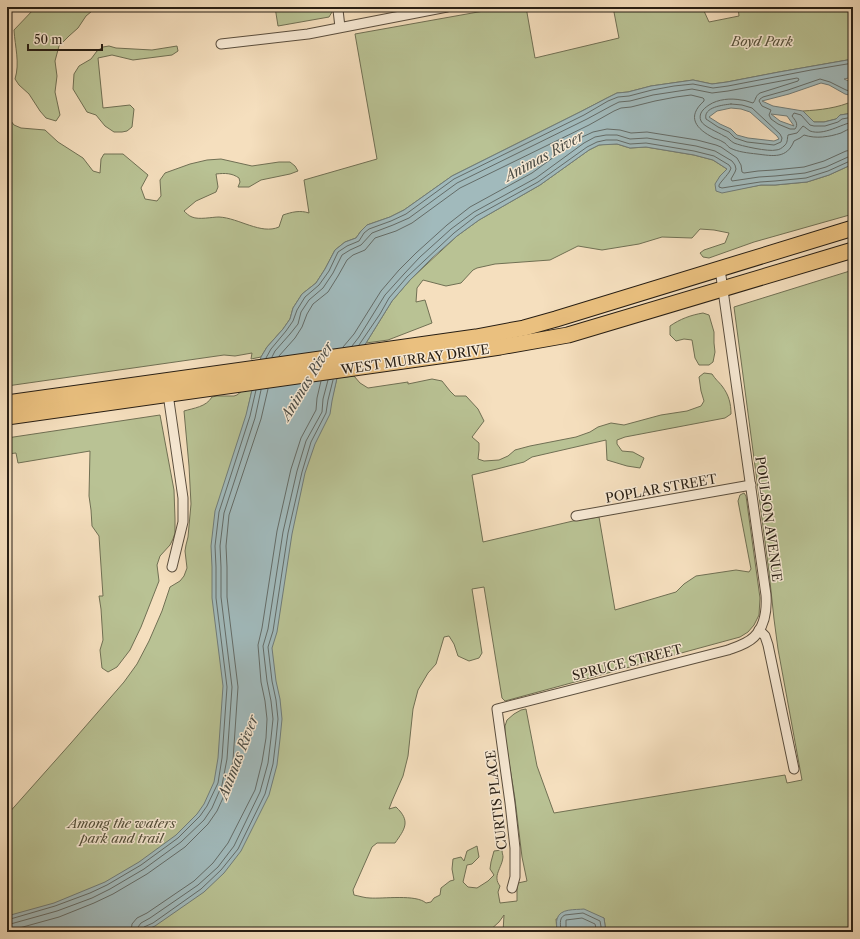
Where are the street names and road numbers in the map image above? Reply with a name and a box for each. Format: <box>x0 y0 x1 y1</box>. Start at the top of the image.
street label: WEST MURRAY DRIVE <box>339 341 490 377</box>
street label: POULSON AVENUE <box>752 455 786 583</box>
street label: POPLAR STREET <box>604 470 718 506</box>
street label: SPRUCE STREET <box>570 641 684 683</box>
street label: CURTIS PLACE <box>482 749 510 851</box>

